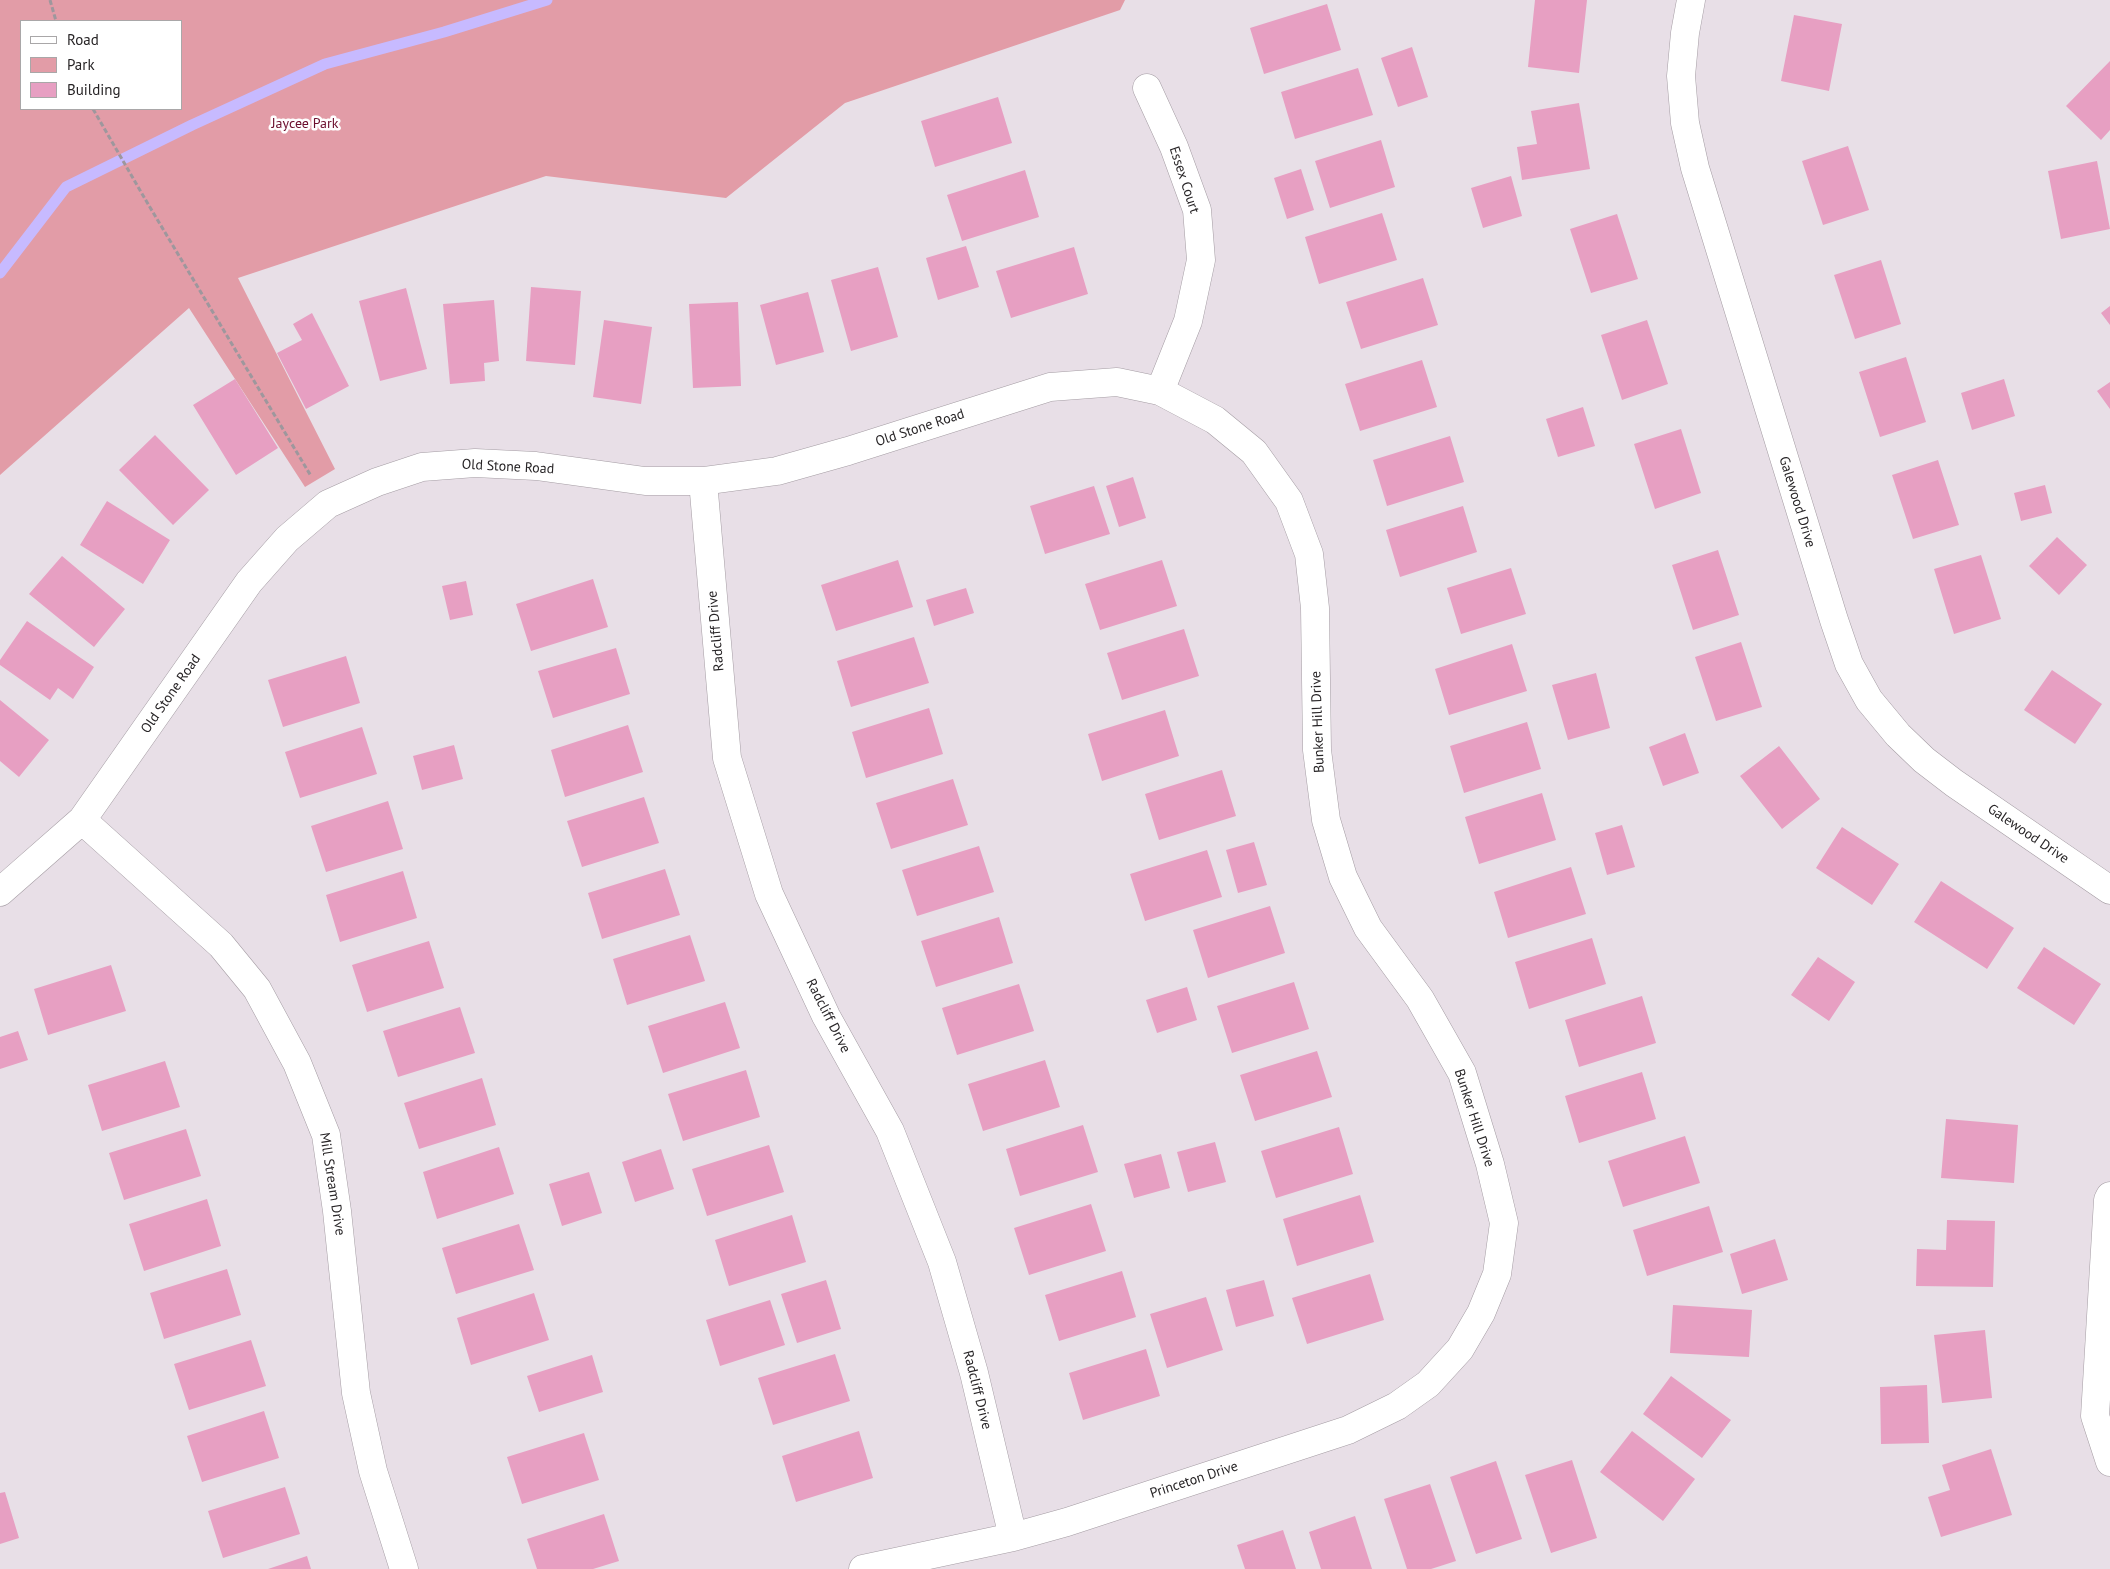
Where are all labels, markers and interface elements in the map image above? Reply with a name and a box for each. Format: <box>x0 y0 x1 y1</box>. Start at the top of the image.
legend <box>20 20 182 110</box>
text: Road <box>67 30 99 49</box>
text: Park <box>67 55 95 74</box>
text: Building <box>67 80 121 99</box>
park label: Jaycee Park <box>272 116 338 132</box>
street label: Essex Court <box>1165 144 1203 216</box>
street label: Old Stone Road <box>873 406 967 450</box>
street label: Galewood Drive <box>1775 454 1819 550</box>
street label: Old Stone Road <box>461 456 555 478</box>
street label: Radcliff Drive <box>704 590 728 672</box>
street label: Old Stone Road <box>138 651 204 737</box>
street label: Bunker Hill Drive <box>1308 671 1328 773</box>
street label: Galewood Drive <box>1984 801 2072 867</box>
street label: Radcliff Drive <box>802 976 854 1056</box>
street label: Bunker Hill Drive <box>1450 1067 1498 1169</box>
street label: Mill Stream Drive <box>316 1131 348 1237</box>
street label: Radcliff Drive <box>959 1349 995 1431</box>
street label: Princeton Drive <box>1148 1458 1240 1502</box>

